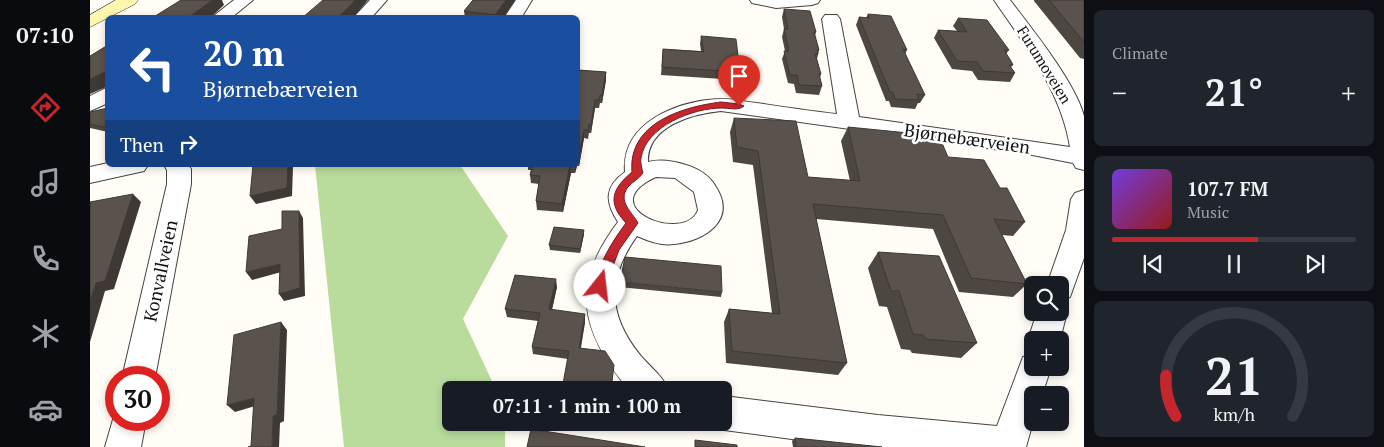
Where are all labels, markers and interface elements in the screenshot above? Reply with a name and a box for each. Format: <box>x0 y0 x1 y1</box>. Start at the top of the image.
text: 07:10 <box>16 20 74 49</box>
street label: Furumoveien <box>1013 22 1077 107</box>
text: 20 m <box>203 30 284 76</box>
icon: left <box>120 35 185 100</box>
text: Climate <box>1112 42 1168 64</box>
pin <box>718 55 760 106</box>
icon: arrive <box>725 62 753 90</box>
text: 21° <box>1205 67 1263 117</box>
text: Bjørnebærveien <box>203 74 358 103</box>
text: − <box>1112 74 1127 111</box>
text: + <box>1341 74 1356 111</box>
icon: directions <box>28 90 63 125</box>
street label: Bjørnebærveien <box>903 117 1032 159</box>
icon: right <box>174 130 202 158</box>
text: Then <box>120 132 164 157</box>
icon: music <box>28 165 63 200</box>
text: 107.7 FM <box>1187 176 1268 201</box>
text: Music <box>1187 201 1229 223</box>
street label: Konvallveien <box>138 217 183 324</box>
icon: phone <box>28 241 63 276</box>
icon: previous <box>1139 250 1167 278</box>
icon: pause <box>1220 250 1248 278</box>
icon: next <box>1301 250 1329 278</box>
position arrow <box>573 259 625 311</box>
map controls <box>1024 276 1069 431</box>
button: search <box>1024 276 1069 321</box>
icon: climate <box>28 316 63 351</box>
button: + <box>1024 331 1069 376</box>
text: 21 <box>1205 341 1263 410</box>
speed limit sign: 30 <box>105 366 170 431</box>
button: − <box>1024 386 1069 431</box>
icon: car <box>28 392 63 427</box>
text: 07:11 · 1 min · 100 m <box>493 393 681 418</box>
text: km/h <box>1213 402 1255 426</box>

